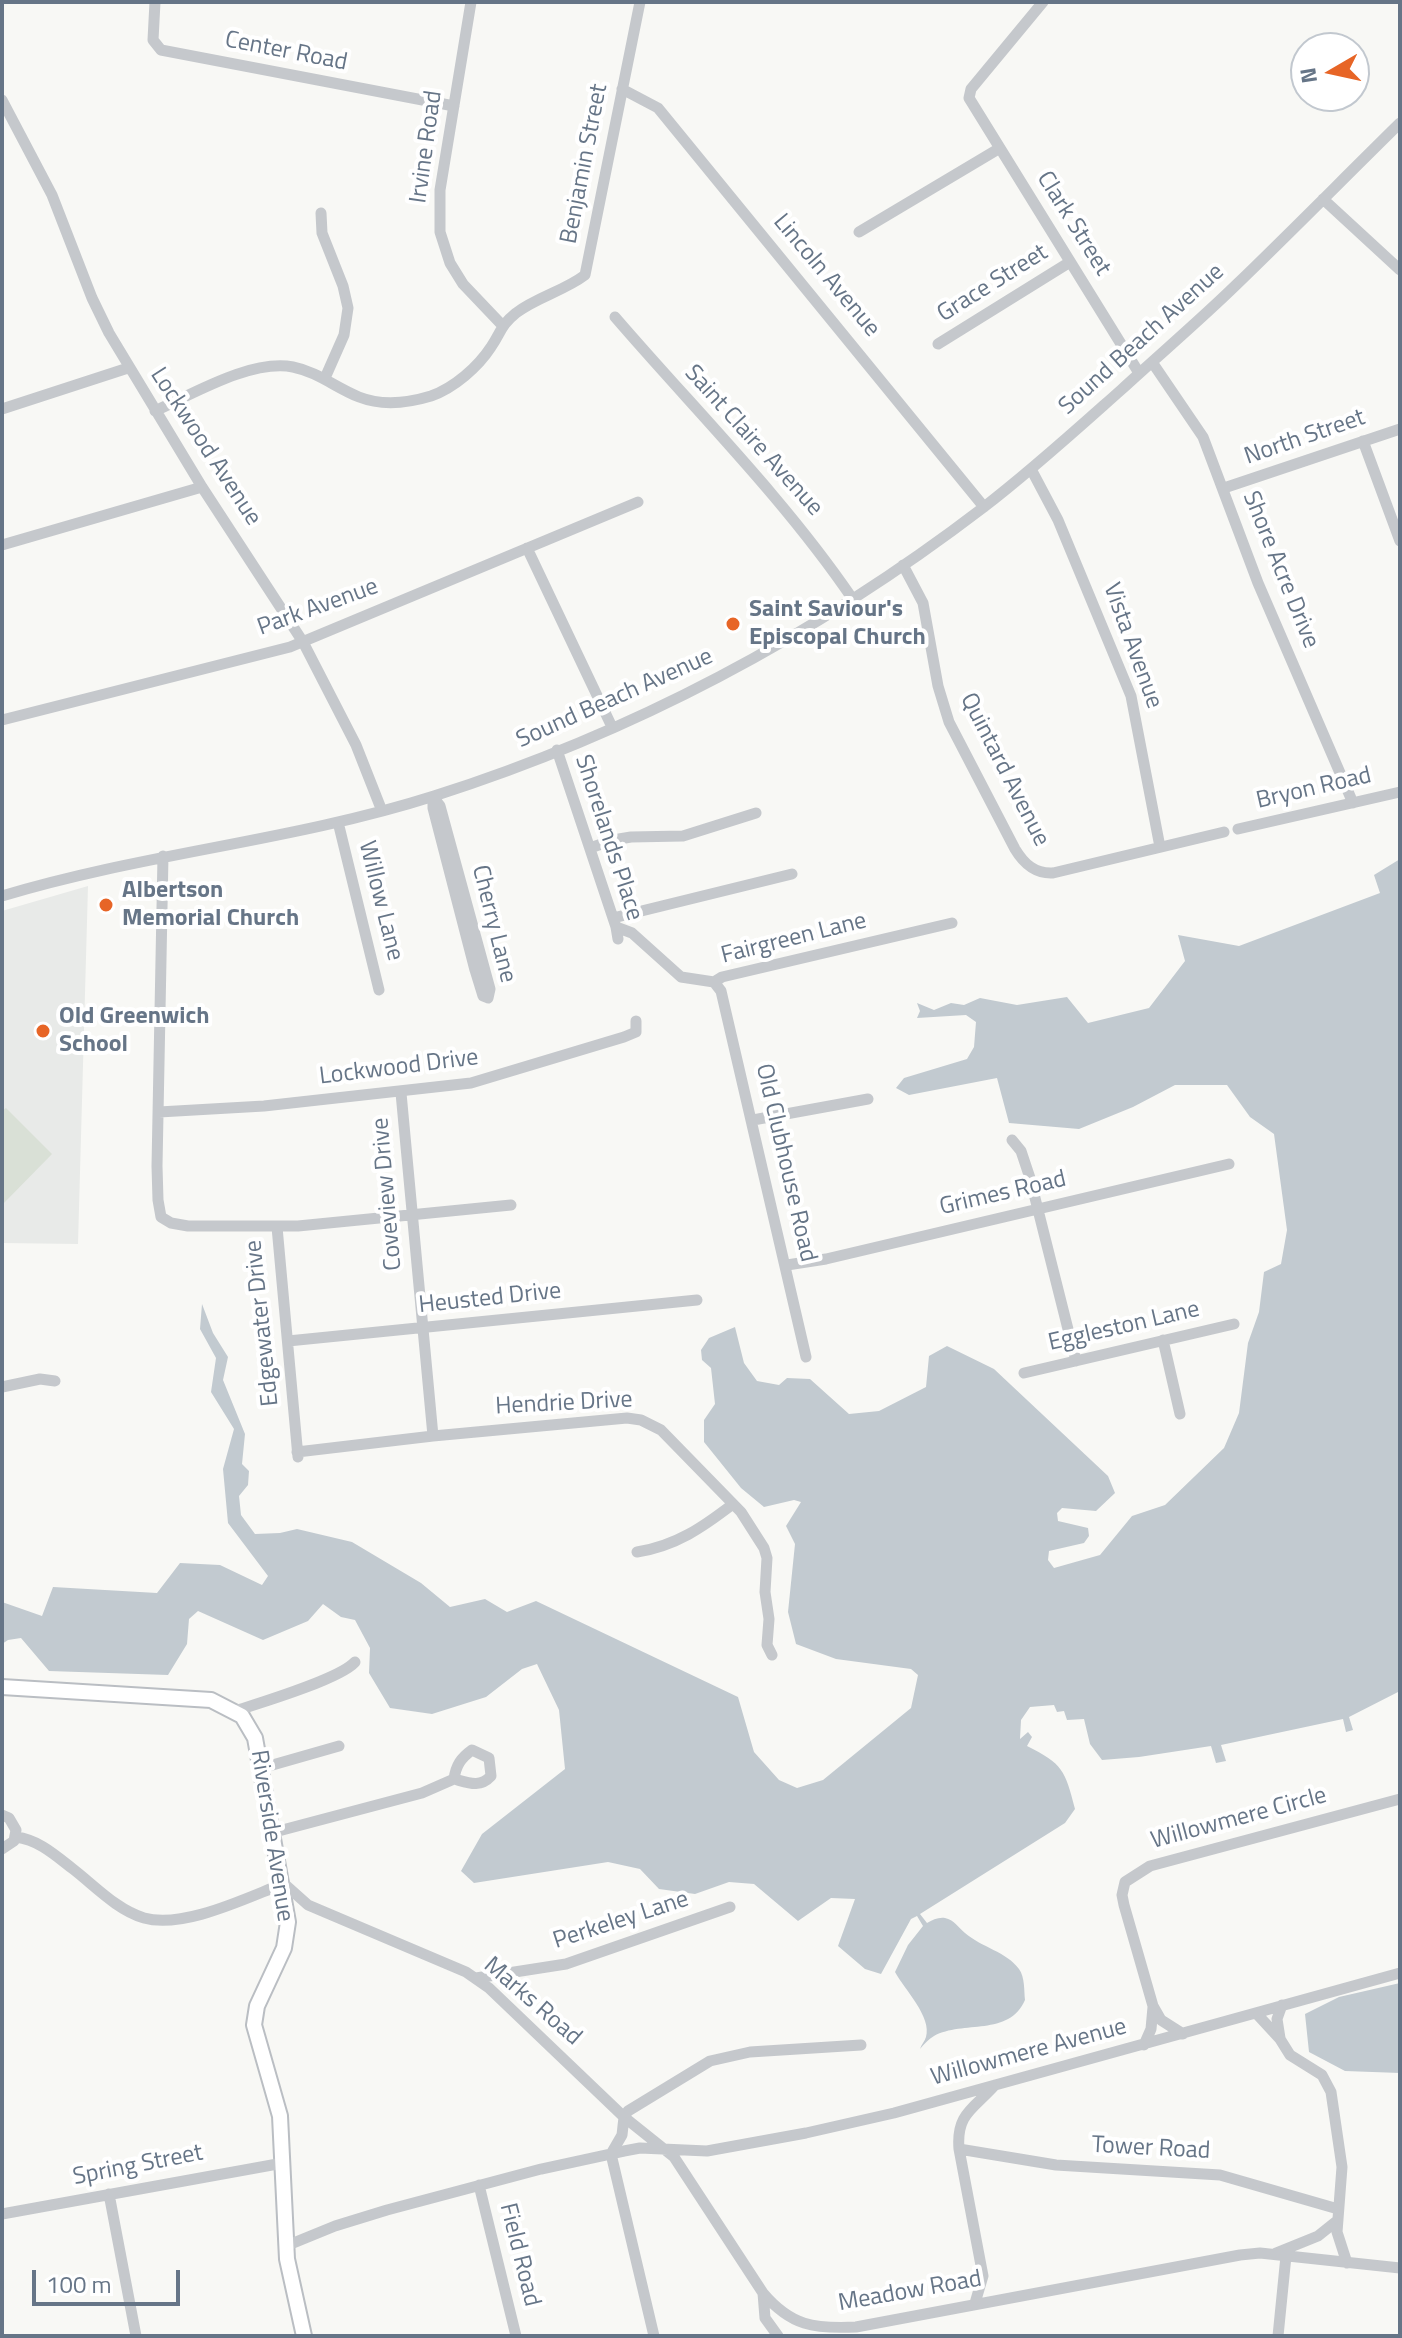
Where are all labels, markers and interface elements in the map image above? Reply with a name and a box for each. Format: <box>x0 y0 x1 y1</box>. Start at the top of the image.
street label: Center Road <box>222 26 350 78</box>
north arrow <box>1290 32 1370 112</box>
text: N <box>1290 65 1326 86</box>
street label: Benjamin Street <box>555 82 615 246</box>
street label: Irvine Road <box>405 89 449 205</box>
street label: Clark Street <box>1030 167 1116 281</box>
street label: Lincoln Avenue <box>766 209 886 343</box>
street label: Grace Street <box>932 239 1054 329</box>
street label: Sound Beach Avenue <box>1054 258 1230 422</box>
street label: Saint Claire Avenue <box>678 360 828 522</box>
street label: Lockwood Avenue <box>143 363 267 531</box>
street label: North Street <box>1241 404 1369 472</box>
street label: Shore Acre Drive <box>1235 487 1325 653</box>
street label: Park Avenue <box>254 573 382 643</box>
street label: Vista Avenue <box>1096 579 1168 713</box>
place label: Saint Saviour's Episcopal Church <box>749 596 926 652</box>
marker: Saint Saviour's Episcopal Church <box>724 615 742 633</box>
street label: Sound Beach Avenue <box>512 643 718 755</box>
street label: Quintard Avenue <box>953 689 1055 851</box>
street label: Shorelands Place <box>568 751 648 925</box>
street label: Bryon Road <box>1254 762 1374 816</box>
street label: Willow Lane <box>351 838 409 964</box>
street label: Cherry Lane <box>465 862 521 986</box>
place label: Albertson Memorial Church <box>122 877 299 933</box>
marker: Albertson Memorial Church <box>97 896 115 914</box>
street label: Fairgreen Lane <box>718 907 870 971</box>
place label: Old Greenwich School <box>59 1003 210 1059</box>
marker: Old Greenwich School <box>34 1022 52 1040</box>
street label: Lockwood Drive <box>318 1044 480 1092</box>
street label: Old Clubhouse Road <box>748 1061 822 1265</box>
street label: Coveview Drive <box>367 1116 409 1272</box>
street label: Grimes Road <box>937 1165 1069 1223</box>
street label: Edgewater Drive <box>240 1239 286 1407</box>
street label: Heusted Drive <box>417 1277 563 1321</box>
street label: Eggleston Lane <box>1046 1296 1202 1358</box>
street label: Hendrie Drive <box>495 1386 633 1422</box>
street label: Riverside Avenue <box>243 1748 299 1924</box>
street label: Willowmere Circle <box>1148 1782 1330 1856</box>
street label: Perkeley Lane <box>550 1886 692 1956</box>
street label: Marks Road <box>477 1952 587 2052</box>
street label: Willowmere Avenue <box>928 2013 1130 2093</box>
street label: Tower Road <box>1091 2132 1211 2166</box>
street label: Spring Street <box>71 2139 205 2193</box>
street label: Field Road <box>492 2200 546 2310</box>
scale bar <box>36 2254 184 2304</box>
street label: Meadow Road <box>836 2265 984 2319</box>
text: 100 m <box>46 2266 112 2302</box>

